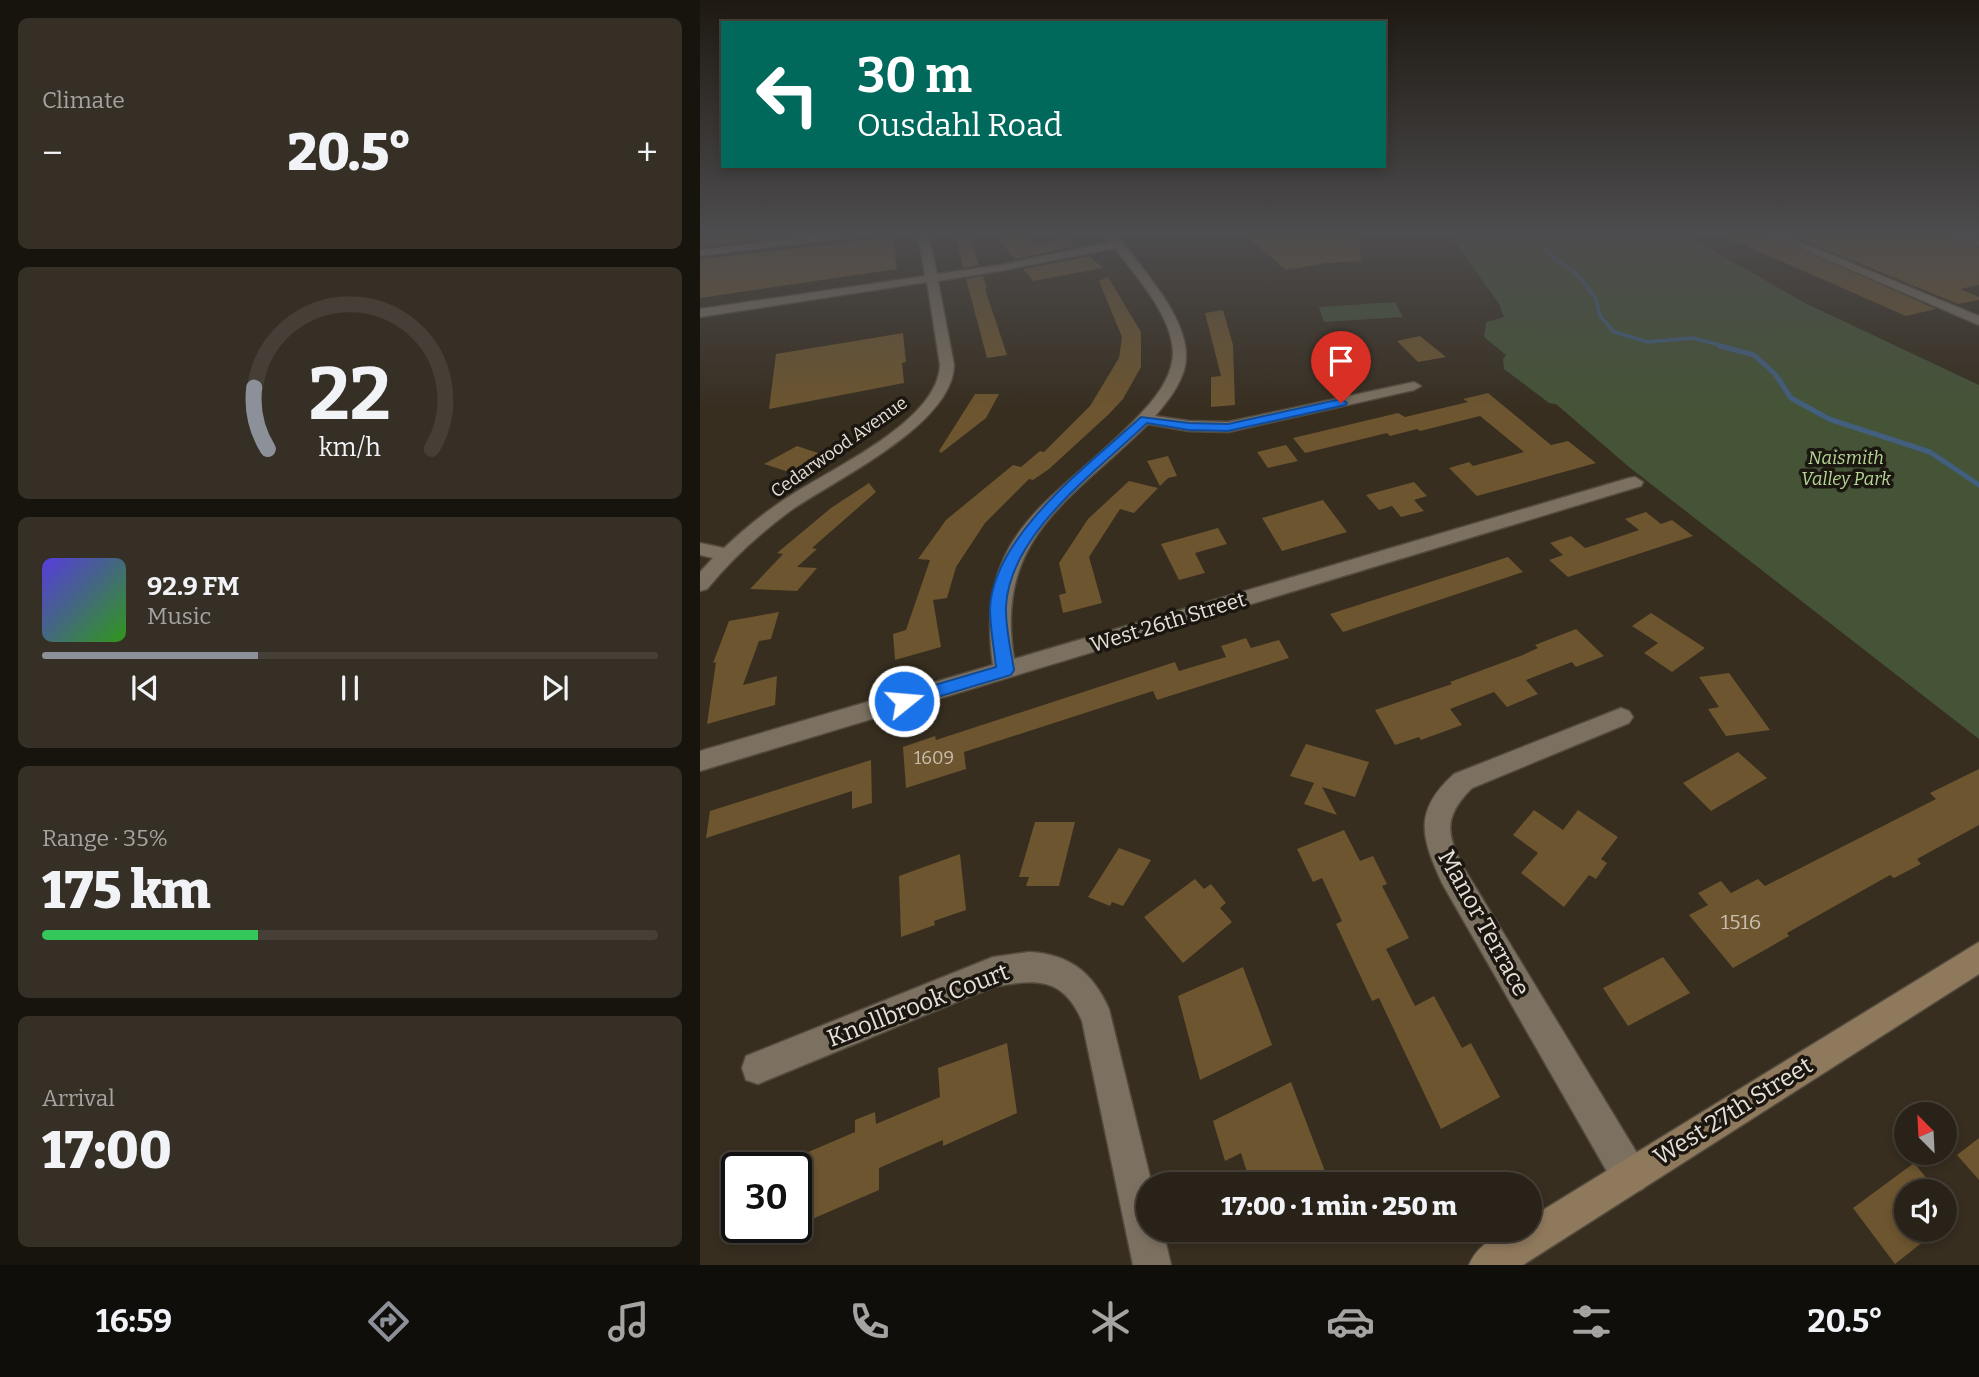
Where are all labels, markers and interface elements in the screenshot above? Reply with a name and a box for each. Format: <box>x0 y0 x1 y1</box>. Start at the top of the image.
text: 30 m <box>857 46 972 105</box>
icon: left <box>742 49 833 140</box>
text: Climate <box>42 86 125 114</box>
text: Ousdahl Road <box>857 106 1062 144</box>
text: 20.5° <box>287 121 412 184</box>
text: − <box>42 130 63 176</box>
text: + <box>636 130 658 176</box>
pin <box>1311 331 1371 403</box>
icon: arrive <box>1322 342 1360 380</box>
text: 22 <box>309 352 391 439</box>
street label: Cedarwood Avenue <box>766 392 912 502</box>
text: km/h <box>319 433 381 463</box>
park label: Naismith Valley Park <box>1801 447 1891 490</box>
text: 92.9 FM <box>147 571 239 602</box>
street label: West 26th Street <box>1087 586 1249 658</box>
text: Music <box>147 602 211 630</box>
position arrow <box>867 664 941 738</box>
icon: previous <box>126 669 164 707</box>
icon: pause <box>331 669 369 707</box>
icon: next <box>536 669 574 707</box>
house number: 1609 <box>914 747 954 769</box>
text: Range · 35% <box>42 824 168 852</box>
street label: Manor Terrace <box>1432 845 1536 1001</box>
text: 175 km <box>42 859 211 922</box>
house number: 1516 <box>1721 909 1761 935</box>
street label: Knollbrook Court <box>823 957 1013 1053</box>
street label: West 27th Street <box>1649 1051 1818 1171</box>
text: Arrival <box>42 1084 115 1112</box>
north arrow <box>1894 1102 1956 1166</box>
map controls <box>1894 1102 1957 1242</box>
text: 17:00 <box>42 1119 172 1182</box>
speed limit sign: 30 <box>721 1152 812 1243</box>
button: sound <box>1894 1179 1957 1242</box>
text: 17:00 · 1 min · 250 m <box>1221 1191 1457 1222</box>
icon: directions <box>364 1297 413 1346</box>
icon: music <box>604 1297 653 1346</box>
icon: phone <box>845 1297 894 1346</box>
icon: climate <box>1086 1297 1135 1346</box>
icon: car <box>1326 1297 1375 1346</box>
icon: filters <box>1567 1297 1616 1346</box>
text: 16:59 <box>96 1302 172 1340</box>
text: 20.5° <box>1807 1302 1883 1340</box>

